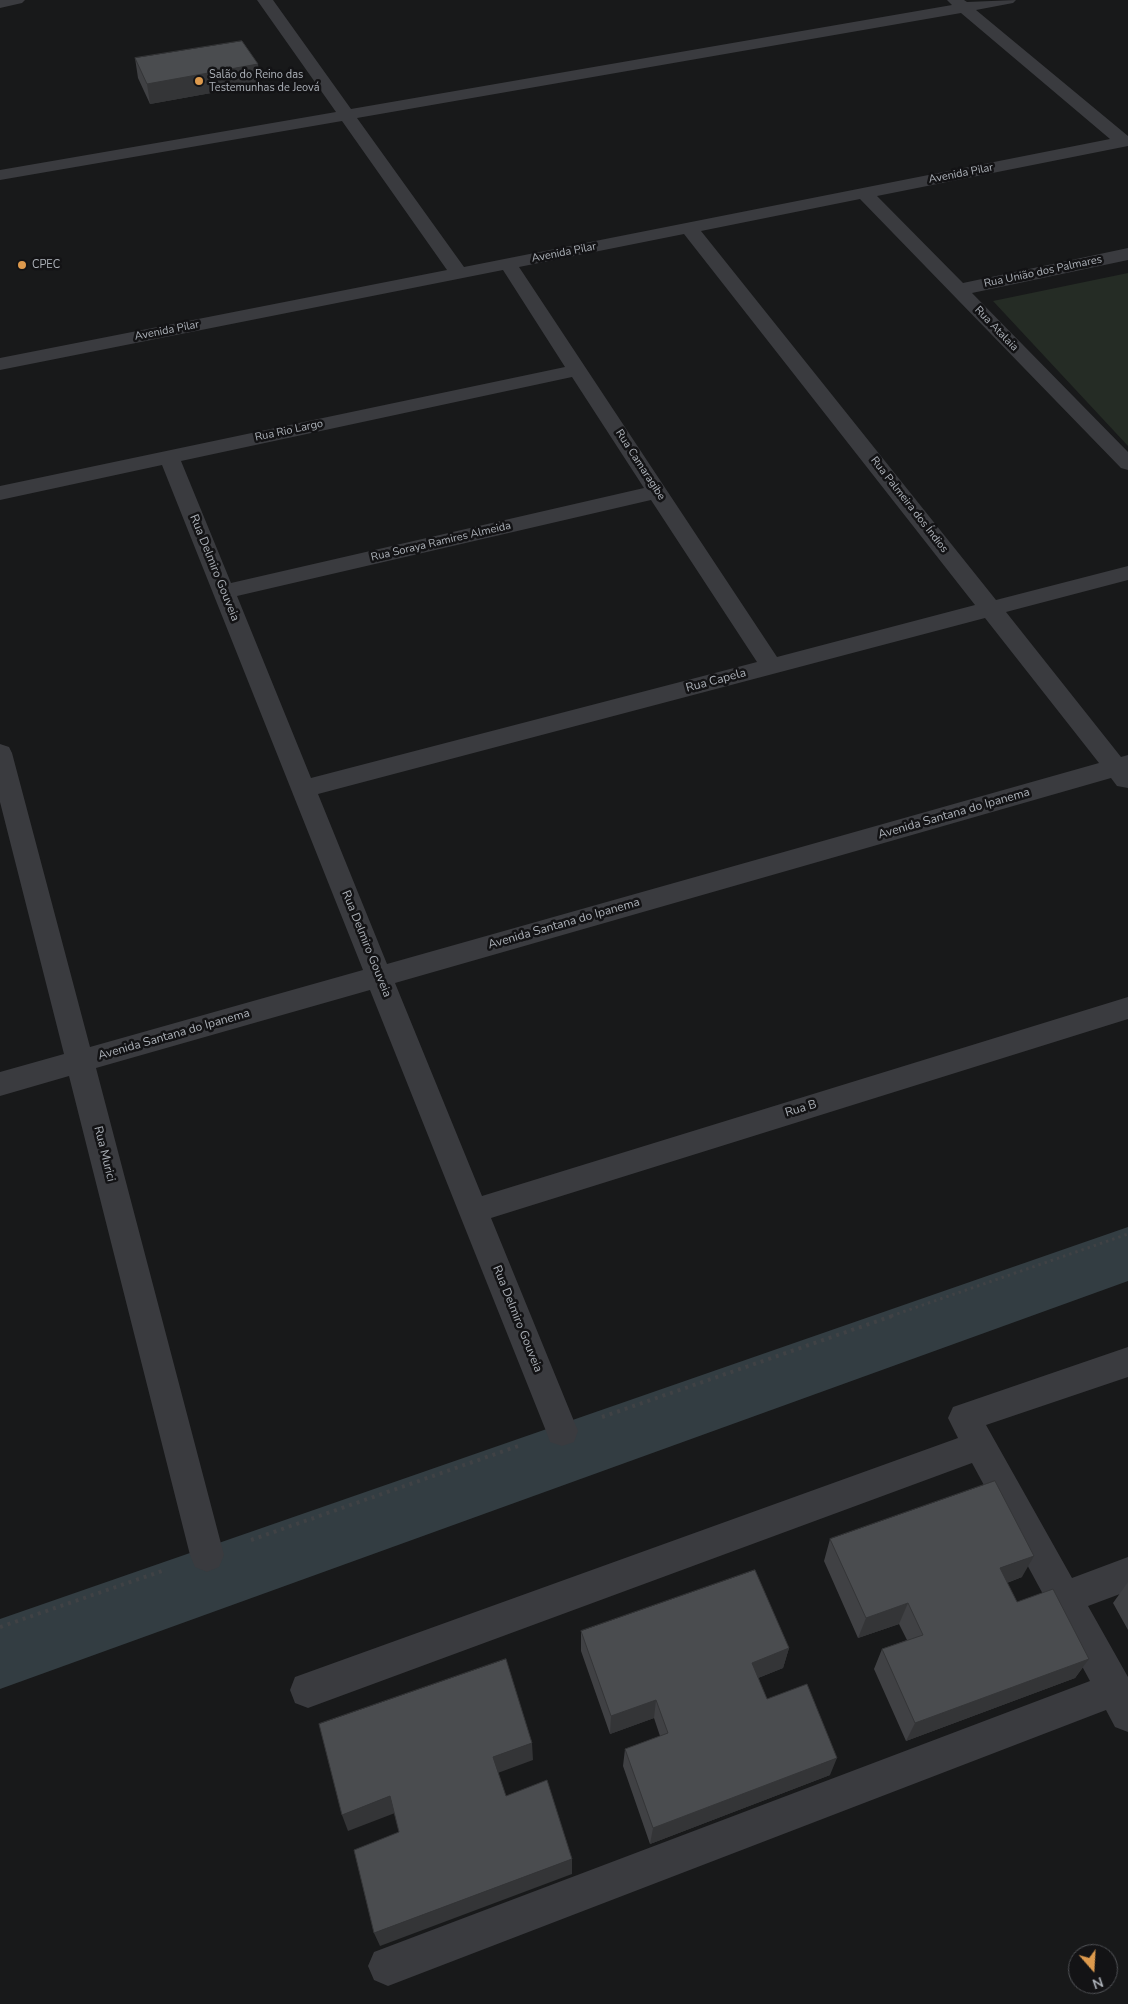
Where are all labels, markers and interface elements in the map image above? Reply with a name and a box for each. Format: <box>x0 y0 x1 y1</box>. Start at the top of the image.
place label: Salão do Reino das Testemunhas de Jeová <box>209 68 319 94</box>
marker: Salão do Reino das Testemunhas de Jeová <box>193 75 205 87</box>
street label: Avenida Pilar <box>928 161 994 187</box>
street label: Avenida Pilar <box>531 240 597 266</box>
street label: Rua União dos Palmares <box>983 253 1103 291</box>
place label: CPEC <box>32 258 60 272</box>
marker: CPEC <box>16 259 28 271</box>
street label: Rua Atalaia <box>971 304 1021 354</box>
street label: Avenida Pilar <box>134 318 200 344</box>
street label: Rua Rio Largo <box>254 417 324 445</box>
street label: Rua Camaragibe <box>612 427 668 503</box>
street label: Rua Palmeira dos Índios <box>867 454 951 556</box>
street label: Rua Delmiro Gouveia <box>186 513 242 623</box>
street label: Rua Soraya Ramires Almeida <box>370 519 512 565</box>
street label: Rua Capela <box>684 666 748 696</box>
street label: Avenida Santana do Ipanema <box>876 785 1032 843</box>
street label: Rua Delmiro Gouveia <box>338 889 394 999</box>
street label: Avenida Santana do Ipanema <box>486 895 642 953</box>
street label: Avenida Santana do Ipanema <box>96 1006 252 1064</box>
street label: Rua B <box>783 1097 819 1121</box>
street label: Rua Murici <box>90 1125 118 1183</box>
street label: Rua Delmiro Gouveia <box>489 1264 545 1374</box>
north arrow <box>1068 1944 1118 1994</box>
text: N <box>1090 1972 1106 1993</box>

